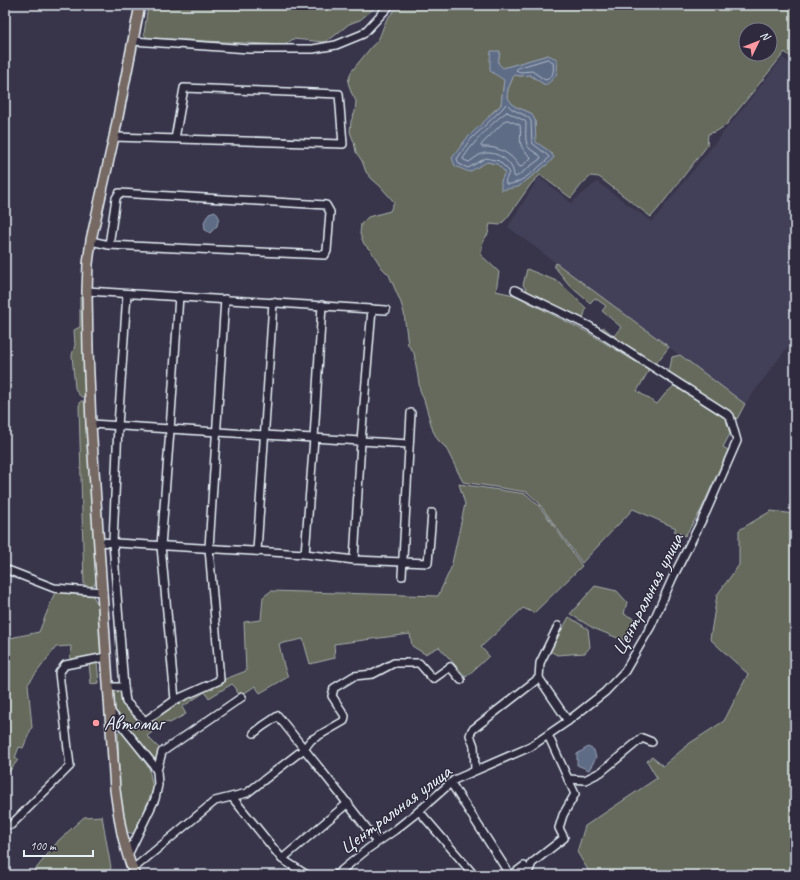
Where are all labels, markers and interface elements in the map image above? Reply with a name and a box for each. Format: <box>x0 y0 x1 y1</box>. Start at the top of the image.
north arrow <box>738 22 778 62</box>
text: N <box>758 28 774 44</box>
street label: Центральная улица <box>606 528 690 660</box>
place label: Автомаг <box>104 711 166 736</box>
marker: Автомаг <box>91 718 101 728</box>
street label: Центральная улица <box>334 758 457 860</box>
scale bar <box>24 832 93 858</box>
text: 100 m <box>30 838 57 854</box>

